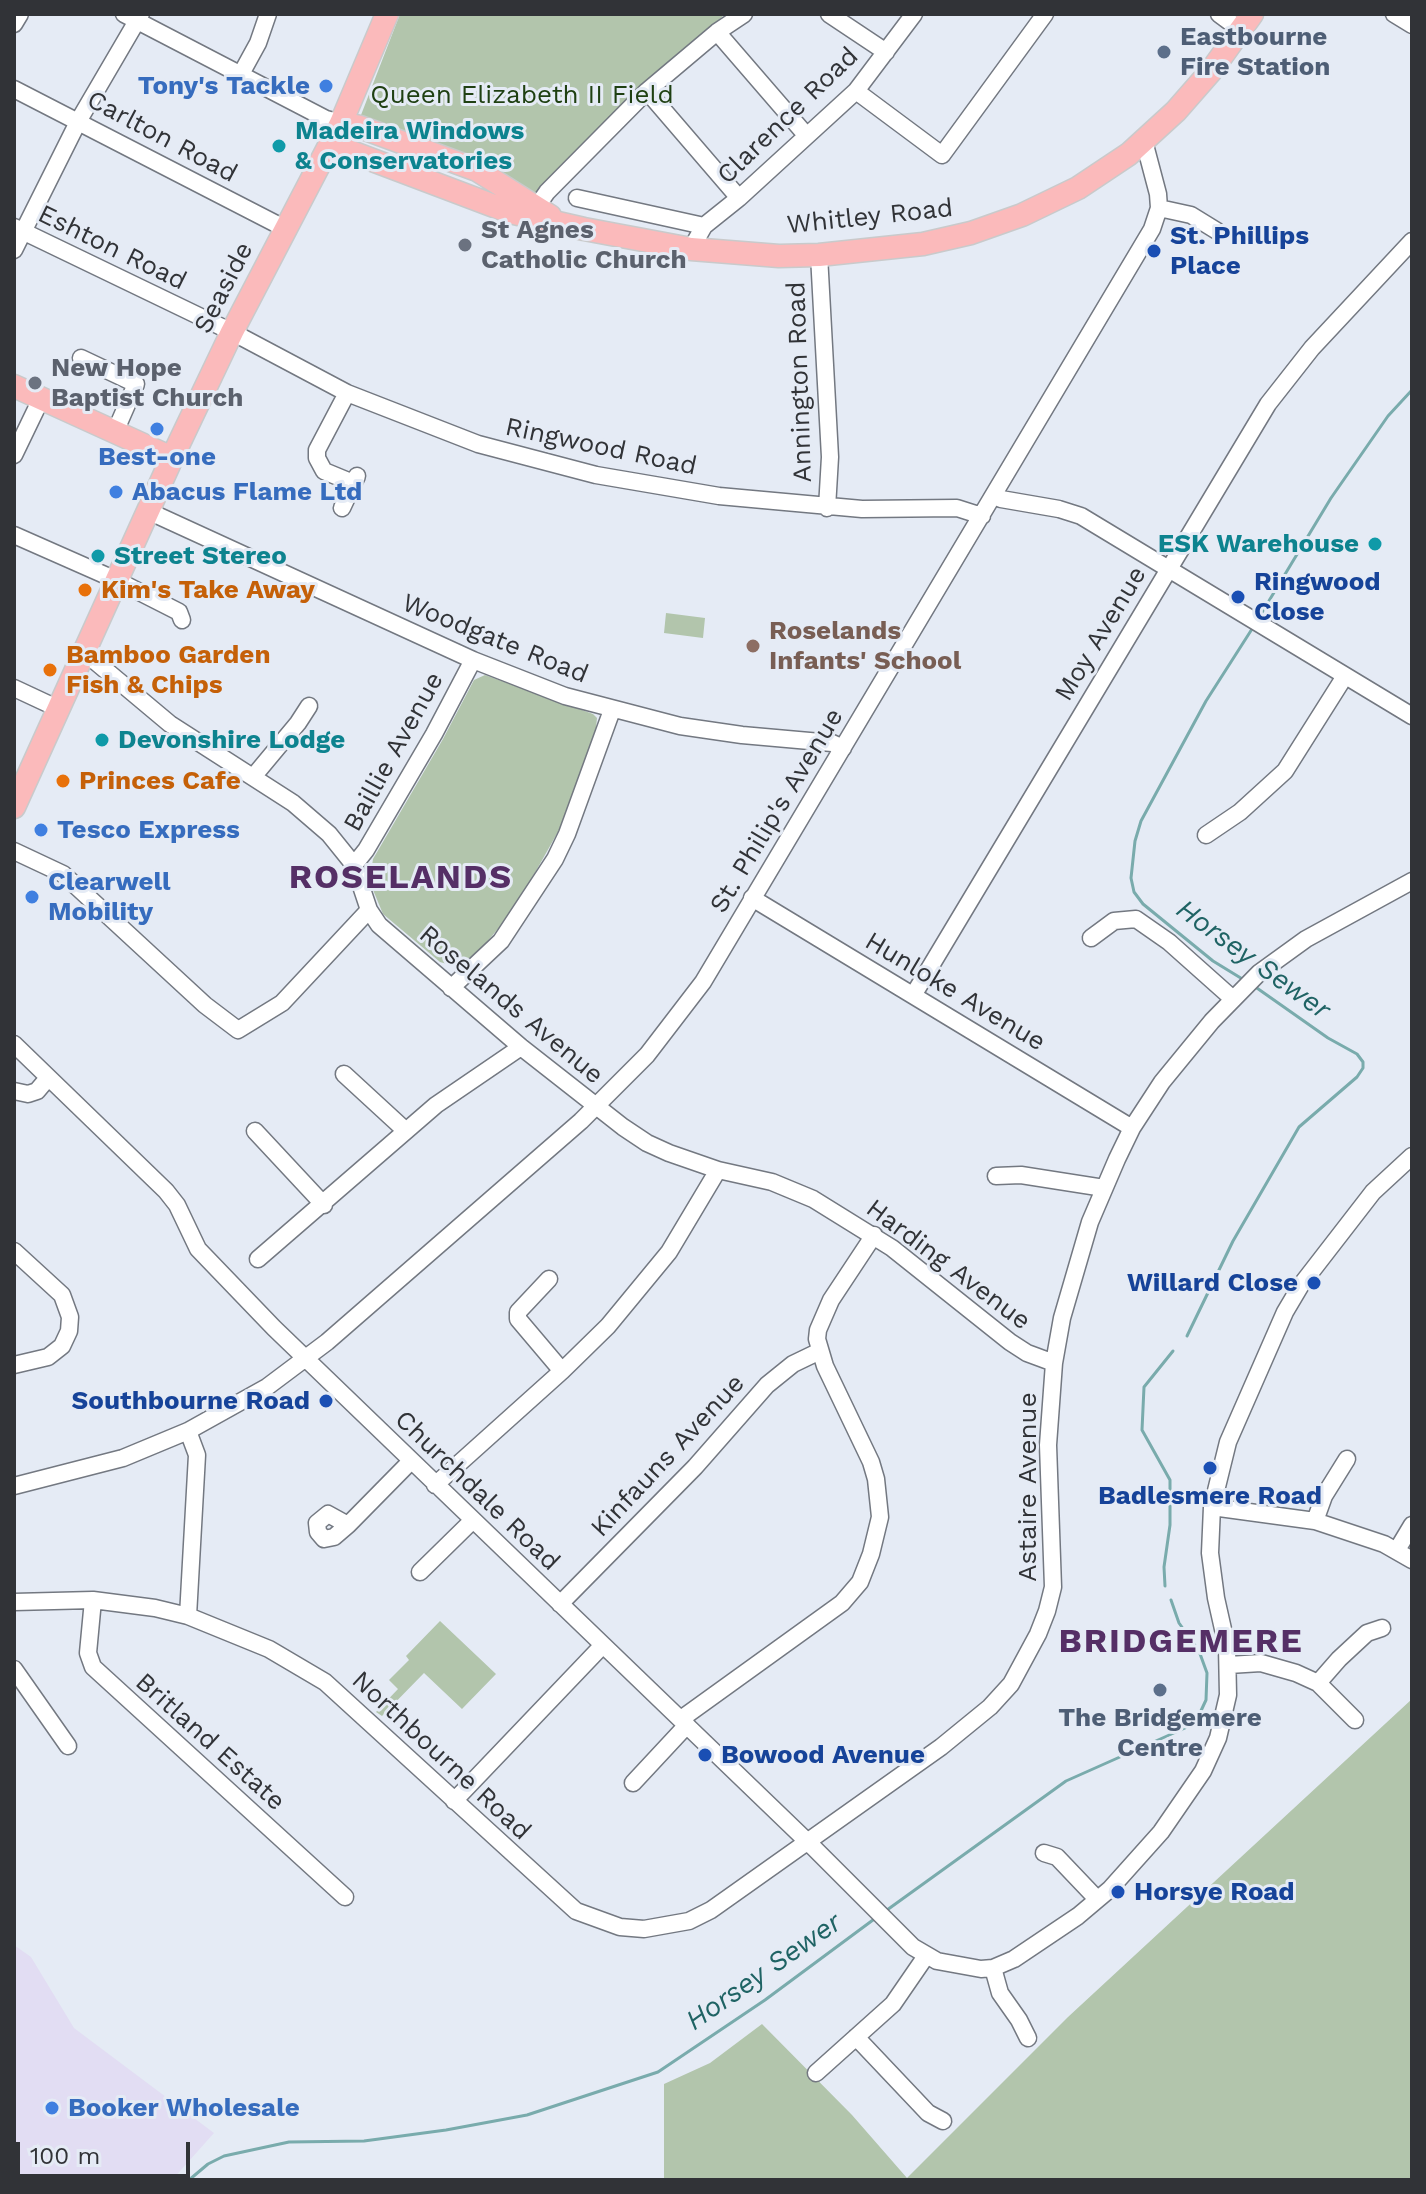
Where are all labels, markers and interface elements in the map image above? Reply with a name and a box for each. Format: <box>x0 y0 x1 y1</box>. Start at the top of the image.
place label: Eastbourne Fire Station <box>1180 21 1330 82</box>
street label: Clarence Road <box>711 41 865 191</box>
marker: Eastbourne Fire Station <box>1155 43 1173 61</box>
place label: Tony's Tackle <box>138 70 310 102</box>
marker: Tony's Tackle <box>317 77 335 95</box>
park label: Queen Elizabeth II Field <box>370 79 674 111</box>
street label: Carlton Road <box>82 84 242 190</box>
place label: Madeira Windows & Conservatories <box>295 115 524 176</box>
marker: Madeira Windows & Conservatories <box>270 137 288 155</box>
street label: Whitley Road <box>785 193 955 241</box>
street label: Eshton Road <box>33 199 191 297</box>
place label: St Agnes Catholic Church <box>481 214 687 276</box>
place label: St. Phillips Place <box>1170 220 1309 282</box>
marker: St Agnes Catholic Church <box>456 236 474 254</box>
street label: Seaside <box>188 237 260 339</box>
marker: St. Phillips Place <box>1145 242 1163 260</box>
street label: Annington Road <box>781 281 819 483</box>
place label: New Hope Baptist Church <box>51 352 243 414</box>
marker: New Hope Baptist Church <box>26 374 44 392</box>
street label: Ringwood Road <box>502 411 700 483</box>
marker: Best-one <box>148 420 166 438</box>
place label: Best-one <box>98 441 216 473</box>
place label: Abacus Flame Ltd <box>132 476 362 508</box>
marker: Abacus Flame Ltd <box>107 483 125 501</box>
place label: ESK Warehouse <box>1158 528 1359 560</box>
marker: ESK Warehouse <box>1366 535 1384 553</box>
place label: Street Stereo <box>114 540 287 572</box>
marker: Street Stereo <box>89 547 107 565</box>
street label: Moy Avenue <box>1049 561 1153 707</box>
place label: Ringwood Close <box>1254 566 1381 628</box>
place label: Kim's Take Away <box>101 574 315 606</box>
marker: Kim's Take Away <box>76 581 94 599</box>
street label: Woodgate Road <box>397 587 593 691</box>
marker: Ringwood Close <box>1229 588 1247 606</box>
place label: Roselands Infants' School <box>769 615 961 676</box>
marker: Roselands Infants' School <box>744 637 762 655</box>
place label: Bamboo Garden Fish & Chips <box>66 639 271 700</box>
marker: Bamboo Garden Fish & Chips <box>41 661 59 679</box>
street label: Baillie Avenue <box>337 667 451 837</box>
street label: St. Philip's Avenue <box>704 703 850 919</box>
place label: Devonshire Lodge <box>118 724 345 756</box>
marker: Devonshire Lodge <box>93 731 111 749</box>
place label: Princes Cafe <box>79 765 241 797</box>
marker: Princes Cafe <box>54 772 72 790</box>
place label: Tesco Express <box>57 814 240 846</box>
marker: Tesco Express <box>32 821 50 839</box>
district label: ROSELANDS <box>289 858 513 898</box>
place label: Clearwell Mobility <box>48 866 171 928</box>
marker: Clearwell Mobility <box>23 888 41 906</box>
water label: Horsey Sewer <box>1169 893 1337 1027</box>
street label: Roselands Avenue <box>413 919 609 1091</box>
street label: Hunloke Avenue <box>859 926 1051 1058</box>
street label: Harding Avenue <box>860 1193 1036 1337</box>
place label: Willard Close <box>1127 1267 1298 1299</box>
marker: Willard Close <box>1305 1274 1323 1292</box>
street label: Kinfauns Avenue <box>585 1368 751 1544</box>
place label: Southbourne Road <box>72 1385 310 1417</box>
marker: Southbourne Road <box>317 1392 335 1410</box>
street label: Astaire Avenue <box>1012 1392 1044 1582</box>
street label: Churchdale Road <box>388 1404 566 1578</box>
marker: Badlesmere Road <box>1201 1459 1219 1477</box>
place label: Badlesmere Road <box>1098 1480 1322 1512</box>
district label: BRIDGEMERE <box>1058 1622 1304 1662</box>
street label: Northbourne Road <box>345 1665 537 1847</box>
street label: Britland Estate <box>129 1667 291 1817</box>
marker: The Bridgemere Centre <box>1151 1681 1169 1699</box>
place label: The Bridgemere Centre <box>1058 1702 1262 1764</box>
place label: Bowood Avenue <box>721 1739 925 1771</box>
marker: Bowood Avenue <box>696 1746 714 1764</box>
place label: Horsye Road <box>1134 1876 1295 1908</box>
marker: Horsye Road <box>1109 1883 1127 1901</box>
water label: Horsey Sewer <box>680 1906 848 2038</box>
place label: Booker Wholesale <box>68 2092 300 2124</box>
marker: Booker Wholesale <box>43 2099 61 2117</box>
scale bar <box>20 2126 194 2176</box>
text: 100 m <box>30 2142 100 2170</box>

